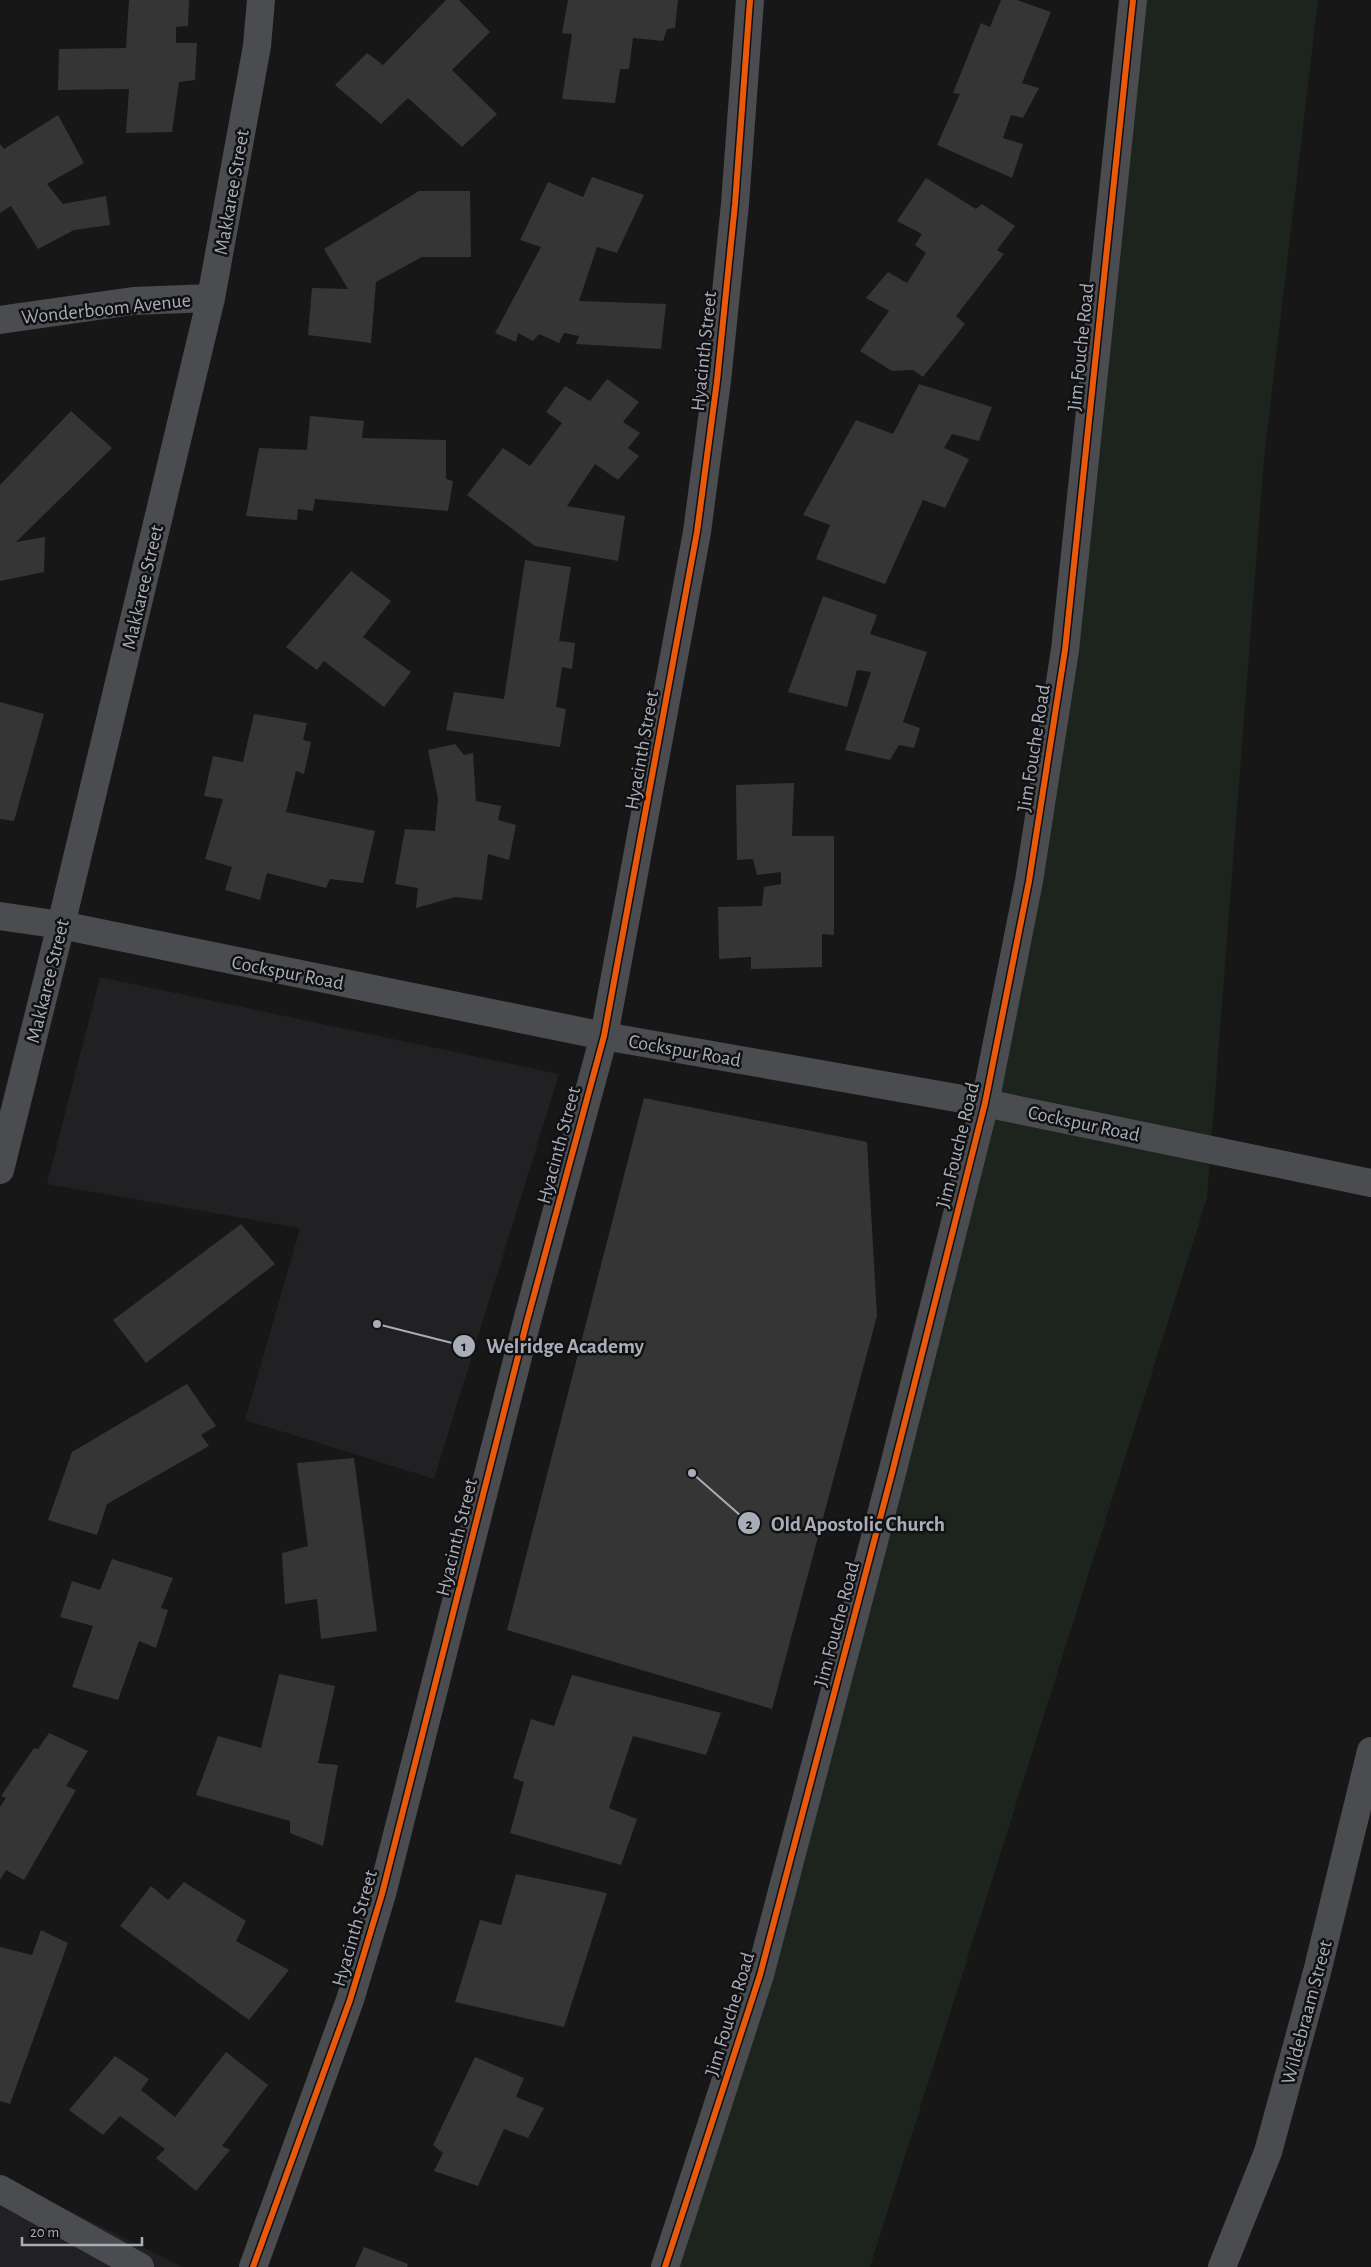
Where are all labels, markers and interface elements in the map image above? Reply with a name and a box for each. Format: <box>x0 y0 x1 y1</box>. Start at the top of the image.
street label: Makkaree Street <box>211 127 253 256</box>
street label: Jim Fouche Road <box>1064 282 1098 412</box>
street label: Wonderboom Avenue <box>20 290 192 328</box>
street label: Hyacinth Street <box>688 290 720 412</box>
street label: Makkaree Street <box>119 523 167 651</box>
street label: Jim Fouche Road <box>1014 683 1054 813</box>
street label: Hyacinth Street <box>622 688 662 811</box>
street label: Makkaree Street <box>23 917 73 1045</box>
street label: Cockspur Road <box>230 952 346 994</box>
street label: Cockspur Road <box>627 1031 743 1071</box>
street label: Jim Fouche Road <box>933 1080 983 1210</box>
street label: Hyacinth Street <box>534 1084 584 1206</box>
street label: Cockspur Road <box>1026 1102 1142 1146</box>
callout: Welridge Academy <box>452 1328 654 1364</box>
text: Welridge Academy <box>486 1336 645 1357</box>
text: 1 <box>461 1339 467 1354</box>
street label: Hyacinth Street <box>433 1476 481 1598</box>
callout: Old Apostolic Church <box>736 1505 955 1541</box>
text: Old Apostolic Church <box>771 1514 945 1535</box>
text: 2 <box>745 1517 753 1532</box>
street label: Jim Fouche Road <box>811 1560 863 1689</box>
street label: Hyacinth Street <box>329 1867 381 1989</box>
street label: Wildebraam Street <box>1278 1937 1336 2086</box>
street label: Jim Fouche Road <box>702 1950 758 2079</box>
scale bar <box>22 2214 142 2246</box>
text: 20 m <box>30 2225 59 2240</box>

